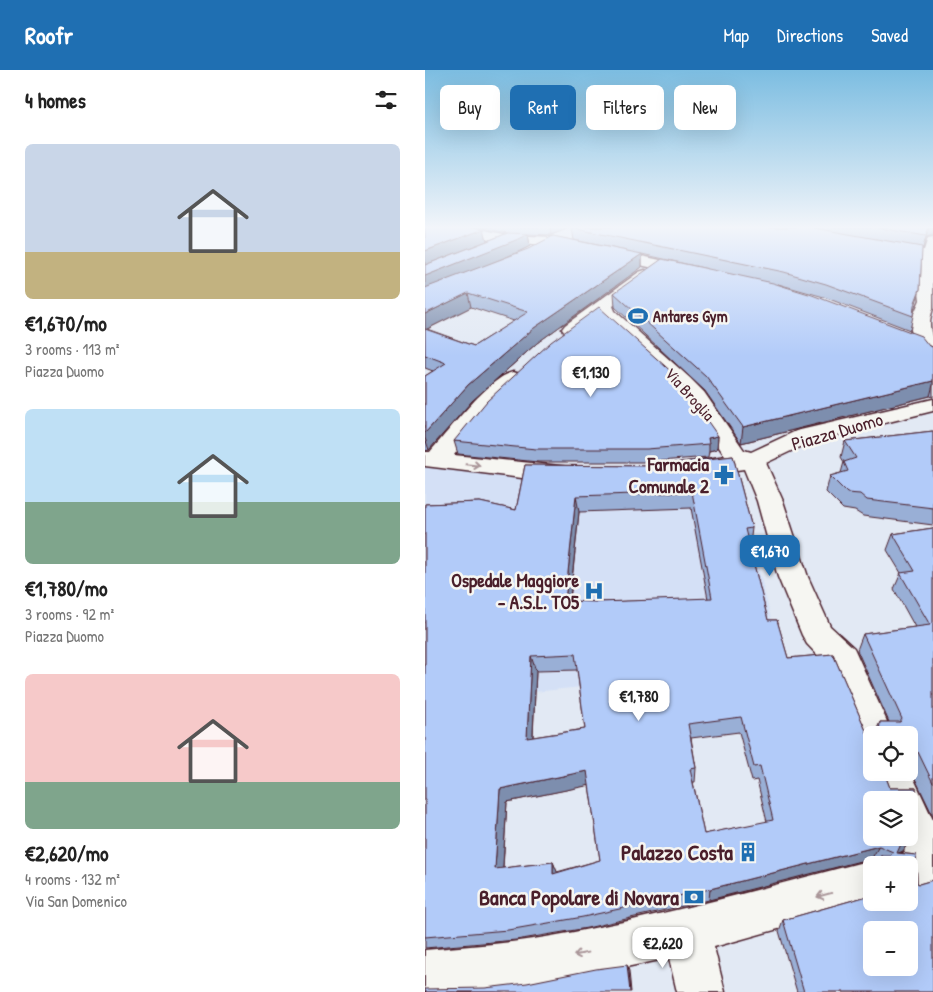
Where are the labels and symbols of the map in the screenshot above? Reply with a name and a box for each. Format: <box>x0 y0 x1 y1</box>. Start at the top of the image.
sports icon: Antares Gym <box>627 305 649 327</box>
place label: Antares Gym <box>653 305 728 328</box>
pin: €1,130 <box>550 356 632 398</box>
street label: Via Broglia <box>660 363 720 425</box>
street label: Piazza Duomo <box>788 405 886 456</box>
place label: Farmacia Comunale 2 <box>628 451 710 499</box>
one-way arrow <box>465 460 481 470</box>
pharmacy icon: Farmacia Comunale 2 <box>713 464 735 486</box>
pin: €1,670 <box>729 534 811 577</box>
place label: Ospedale Maggiore - A.S.L. TO5 <box>451 567 580 615</box>
hospital icon: Ospedale Maggiore - A.S.L. TO5 <box>583 580 605 602</box>
pin: €1,780 <box>598 680 680 722</box>
place label: Palazzo Costa <box>621 837 733 867</box>
building icon: Palazzo Costa <box>737 841 759 863</box>
place label: Banca Popolare di Novara <box>479 882 679 913</box>
bank icon: Banca Popolare di Novara <box>683 886 705 908</box>
one-way arrow <box>817 891 833 900</box>
pin: €2,620 <box>622 926 704 969</box>
one-way arrow <box>574 950 590 959</box>

